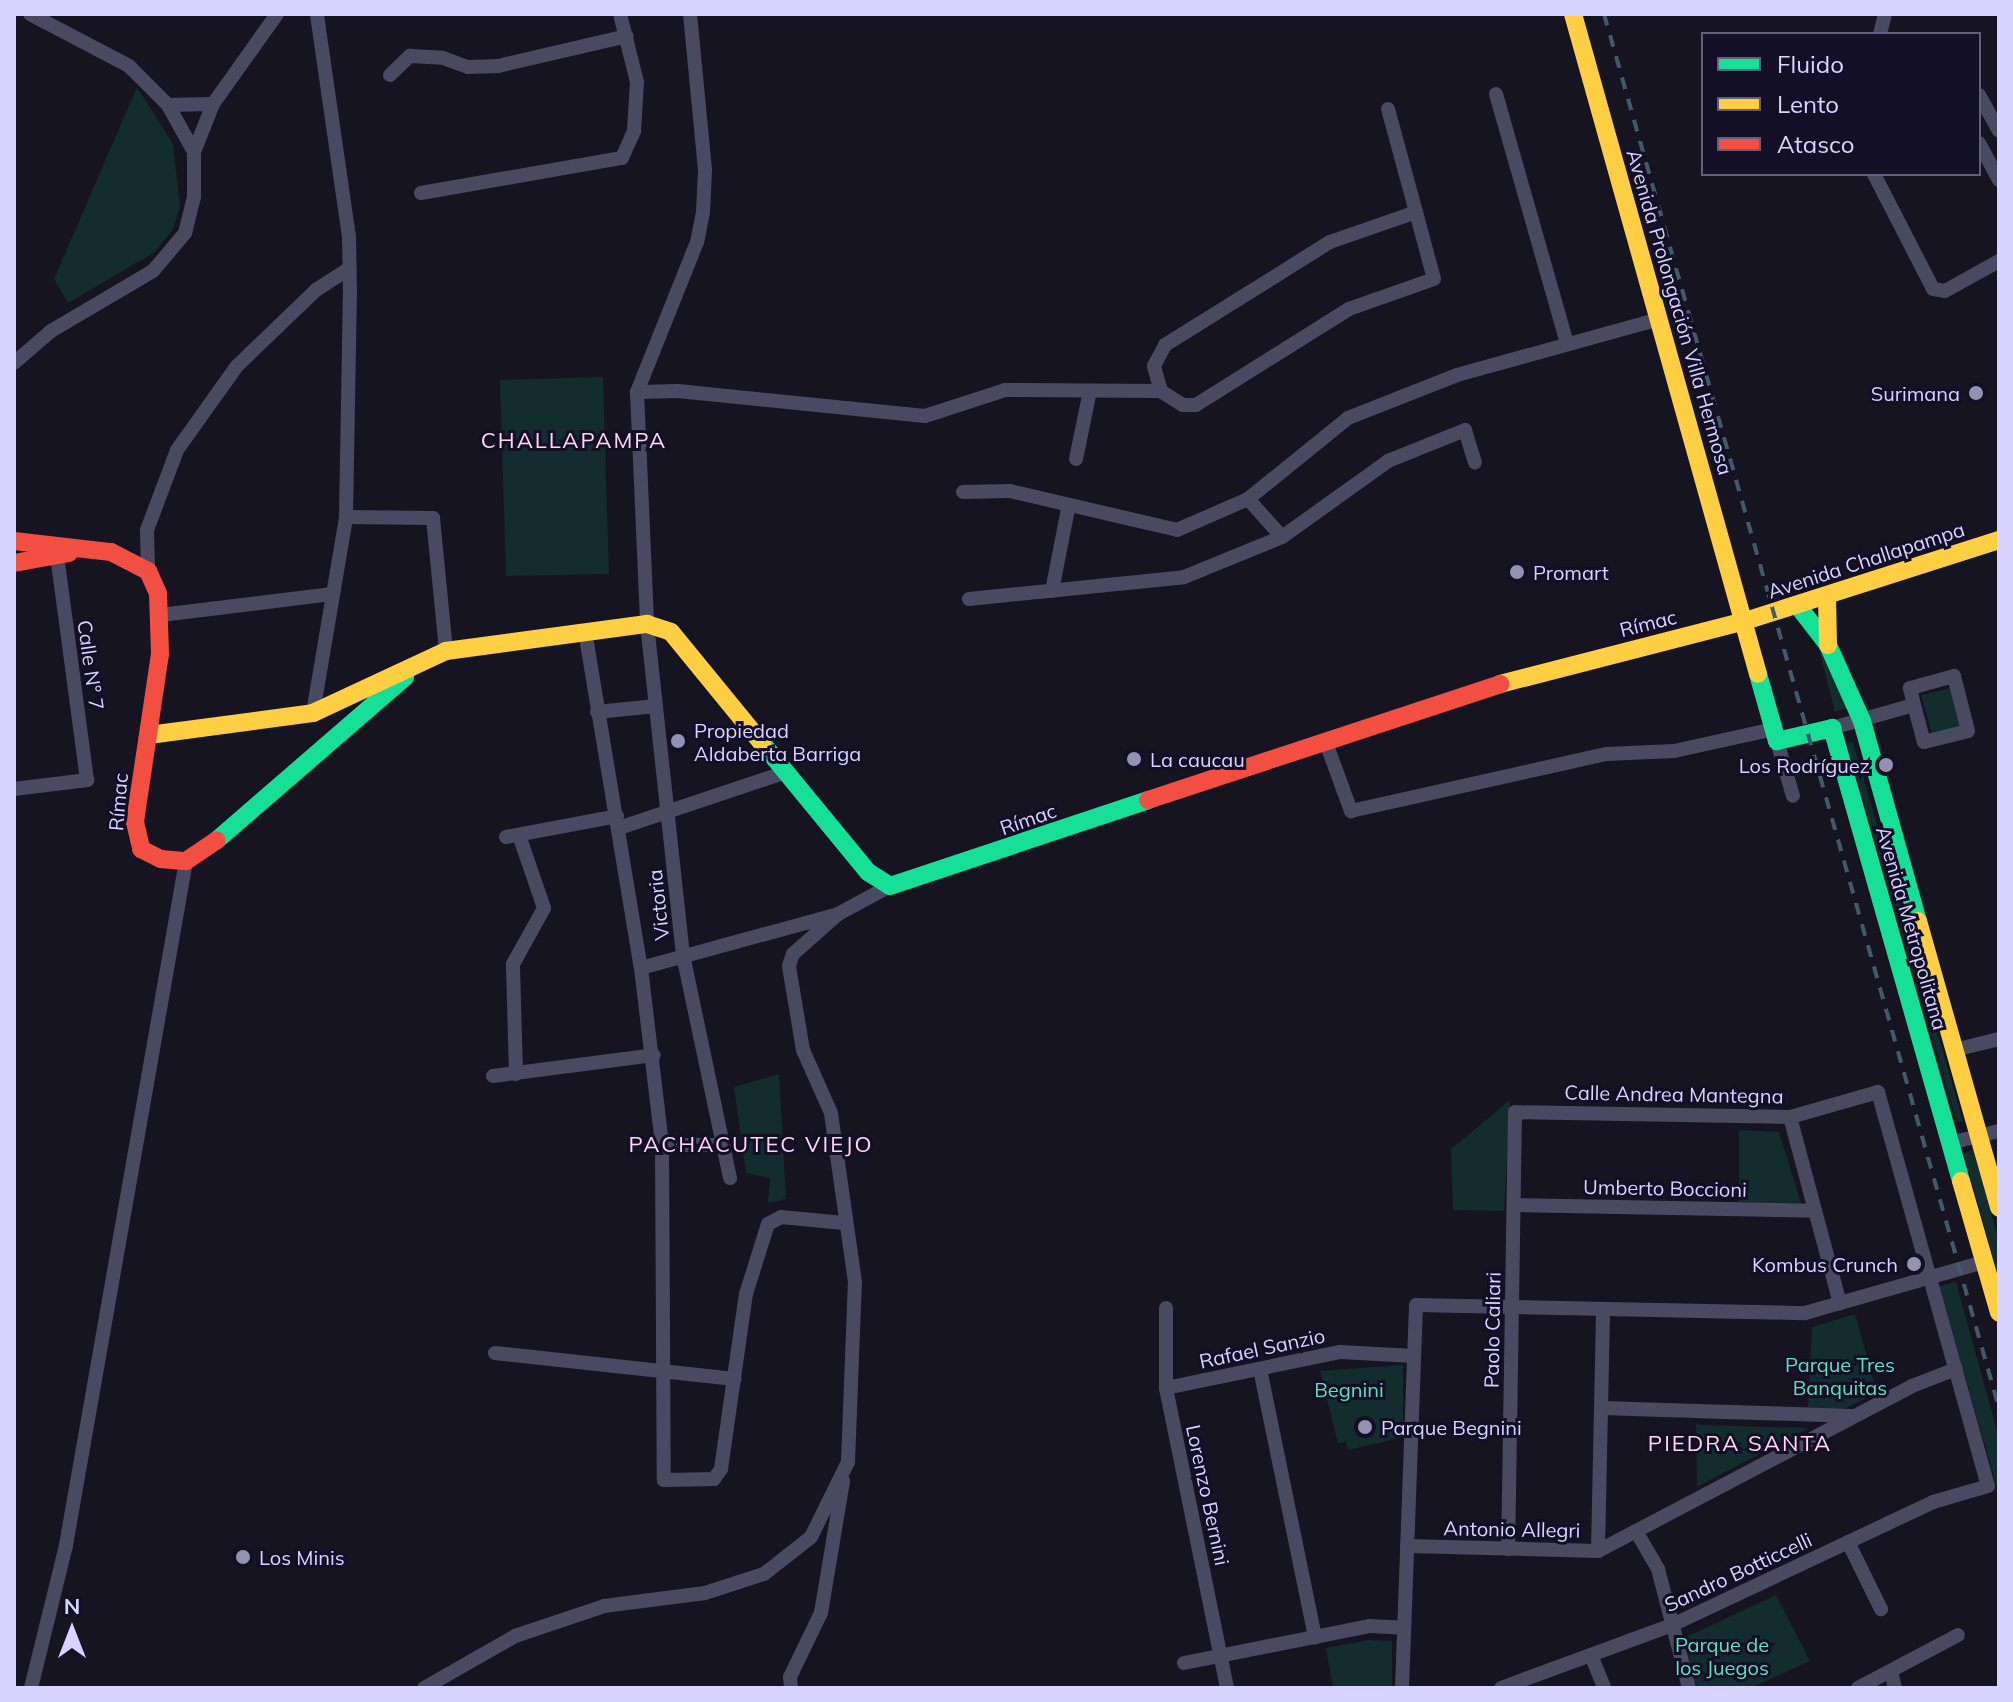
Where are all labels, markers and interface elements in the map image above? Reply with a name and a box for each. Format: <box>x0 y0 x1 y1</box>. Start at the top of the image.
legend <box>1701 32 1981 176</box>
text: Fluido <box>1777 49 1844 79</box>
text: Lento <box>1777 89 1839 119</box>
text: Atasco <box>1777 129 1854 159</box>
street label: Avenida Prolongación Villa Hermosa <box>1622 147 1738 477</box>
place label: Surimana <box>1871 381 1960 405</box>
marker: Surimana <box>1967 384 1985 402</box>
district label: CHALLAPAMPA <box>481 428 667 454</box>
street label: Avenida Challapampa <box>1764 517 1968 603</box>
place label: Promart <box>1533 560 1609 584</box>
marker: Promart <box>1508 563 1526 581</box>
street label: Rímac <box>1617 604 1679 642</box>
street label: Calle N° 7 <box>73 618 109 712</box>
place label: Propiedad Aldaberta Barriga <box>694 718 861 765</box>
marker: Propiedad Aldaberta Barriga <box>669 732 687 750</box>
place label: La caucau <box>1150 747 1245 771</box>
marker: La caucau <box>1125 750 1143 768</box>
place label: Los Rodríguez <box>1739 753 1870 777</box>
marker: Los Rodríguez <box>1877 756 1895 774</box>
street label: Rímac <box>104 772 132 832</box>
street label: Rímac <box>997 798 1059 840</box>
street label: Avenida Metropolitana <box>1871 824 1953 1032</box>
street label: Victoria <box>642 868 674 942</box>
street label: Calle Andrea Mantegna <box>1564 1080 1784 1108</box>
district label: PACHACUTEC VIEJO <box>629 1132 873 1158</box>
street label: Umberto Boccioni <box>1583 1175 1747 1201</box>
place label: Kombus Crunch <box>1752 1252 1898 1276</box>
marker: Kombus Crunch <box>1905 1255 1923 1273</box>
street label: Paolo Caliari <box>1479 1272 1505 1388</box>
street label: Rafael Sanzio <box>1197 1323 1327 1373</box>
park label: Parque Tres Banquitas <box>1785 1353 1895 1400</box>
park label: Begnini <box>1314 1377 1384 1401</box>
place label: Parque Begnini <box>1381 1415 1522 1439</box>
marker: Parque Begnini <box>1356 1418 1374 1436</box>
street label: Lorenzo Bernini <box>1181 1422 1235 1568</box>
district label: PIEDRA SANTA <box>1648 1431 1832 1457</box>
street label: Antonio Allegri <box>1443 1516 1581 1542</box>
street label: Sandro Botticcelli <box>1660 1527 1816 1617</box>
place label: Los Minis <box>259 1545 345 1569</box>
marker: Los Minis <box>234 1548 252 1566</box>
north arrow <box>32 1590 112 1670</box>
text: N <box>64 1592 80 1620</box>
park label: Parque de los Juegos <box>1675 1633 1769 1680</box>

